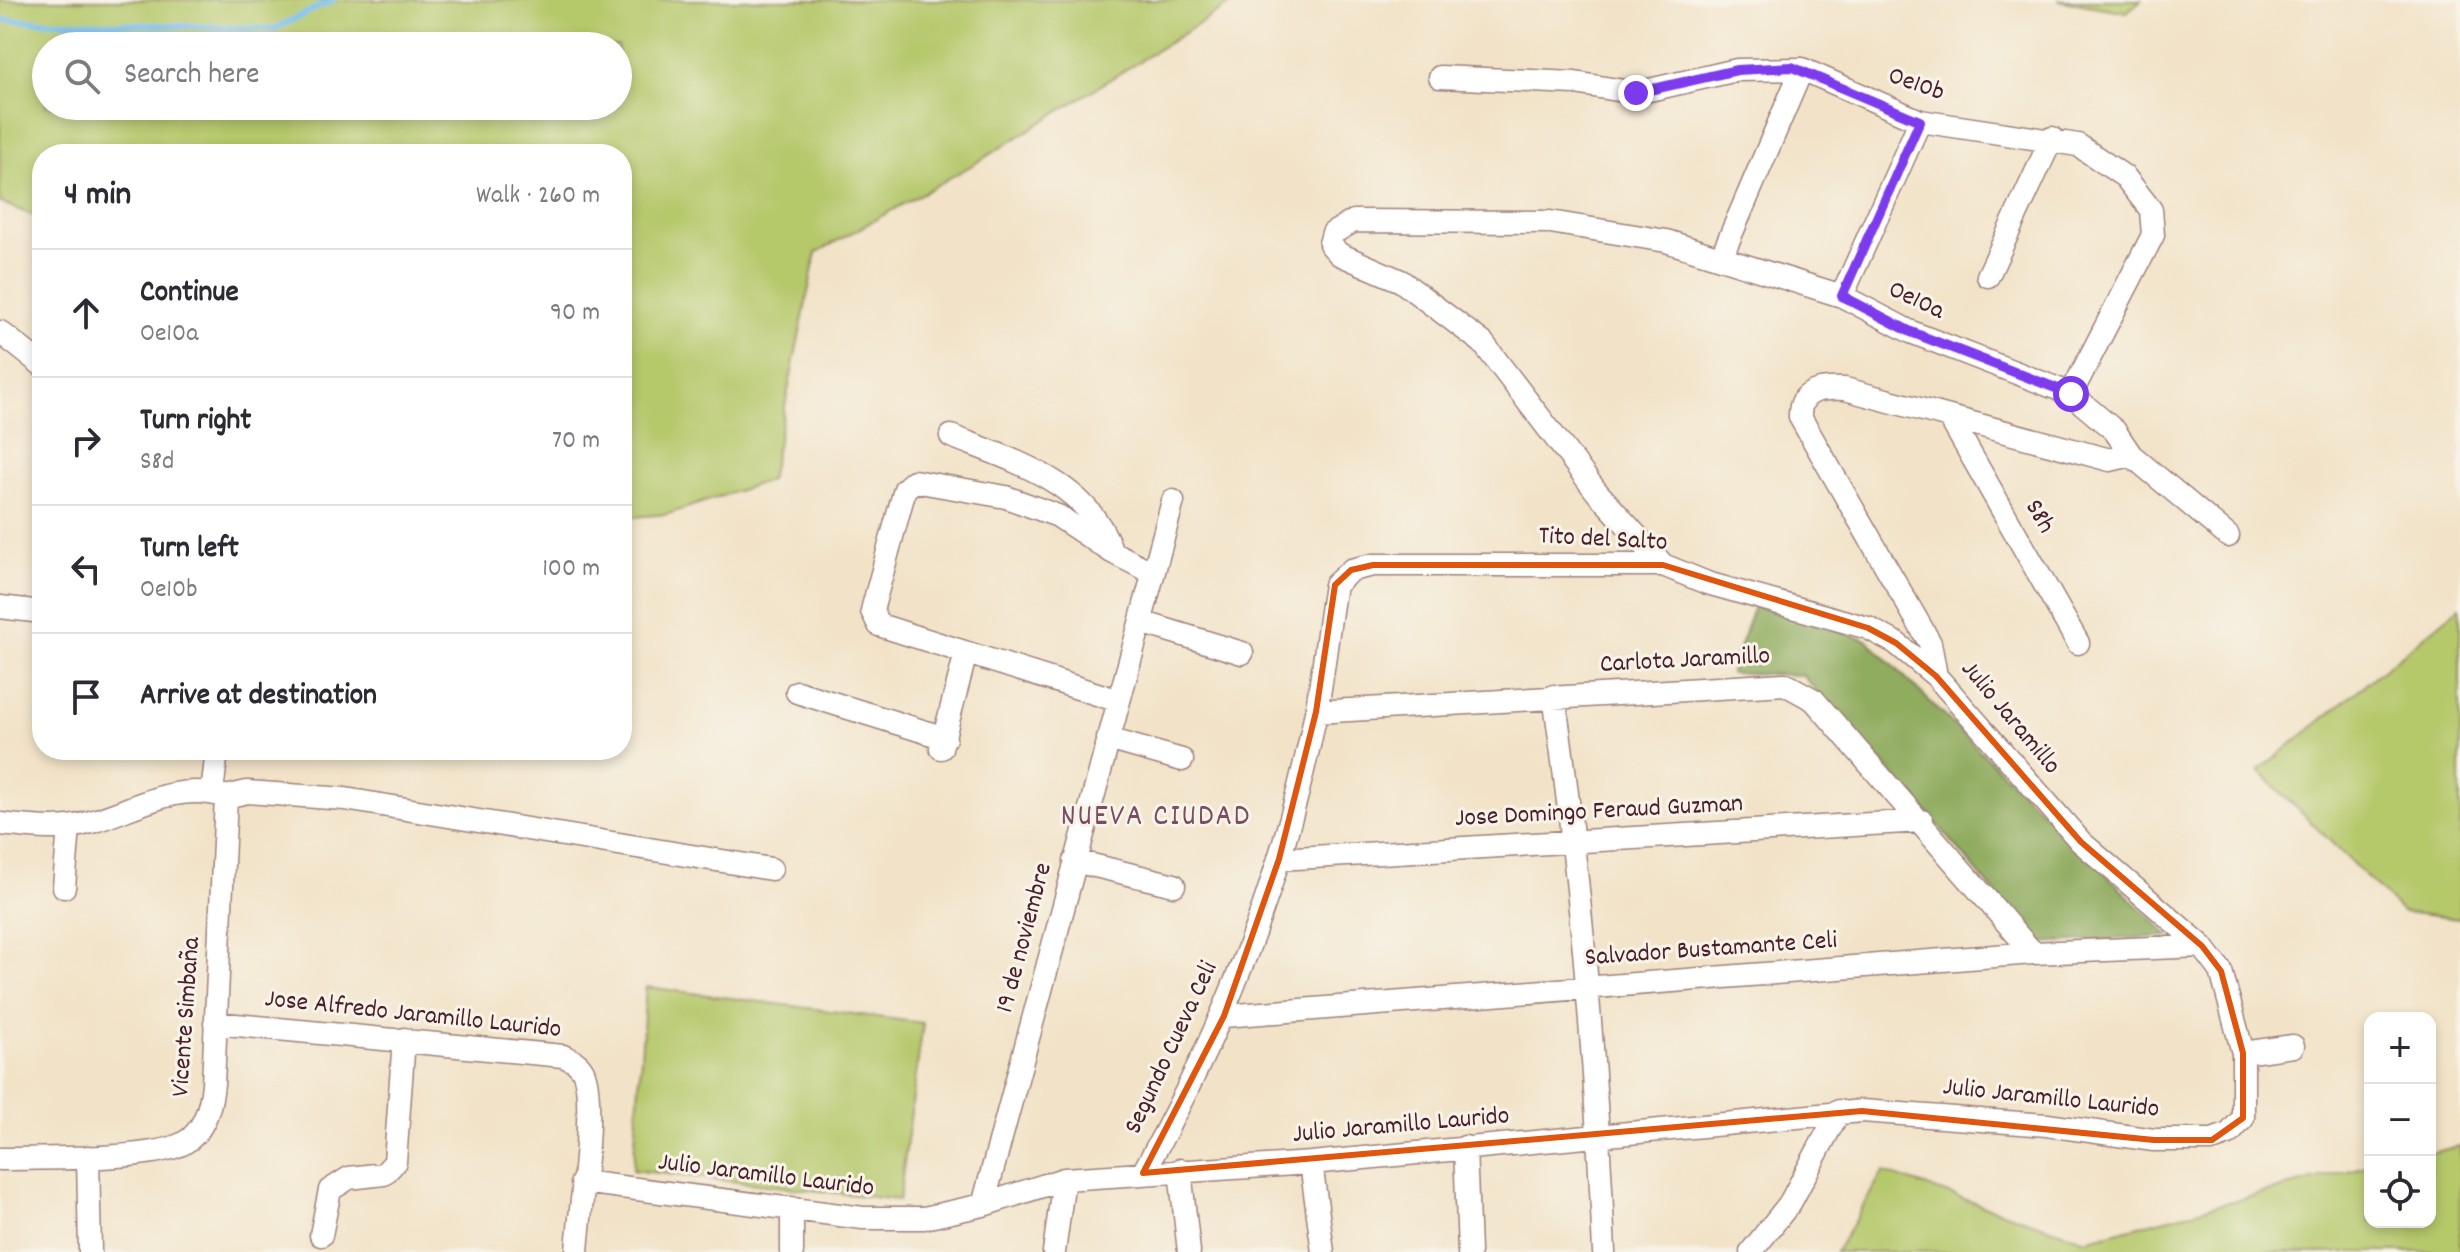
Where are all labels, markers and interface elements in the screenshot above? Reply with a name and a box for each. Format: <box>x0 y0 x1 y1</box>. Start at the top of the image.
search box <box>32 32 632 120</box>
icon: search <box>60 54 104 98</box>
text: Search here <box>124 55 260 98</box>
street label: Oe10b <box>1883 58 1949 112</box>
route end <box>1618 75 1654 111</box>
text: 4 min <box>64 172 131 221</box>
text: Walk · 260 m <box>476 178 600 215</box>
street label: Oe10a <box>1882 272 1951 330</box>
text: Continue <box>140 273 239 316</box>
icon: ahead <box>64 291 108 335</box>
text: 90 m <box>550 295 600 332</box>
text: Oe10a <box>140 316 198 353</box>
route start <box>2053 376 2089 412</box>
text: Turn right <box>140 401 251 444</box>
icon: right <box>64 419 108 463</box>
text: 70 m <box>552 423 600 460</box>
text: S8d <box>140 444 174 481</box>
street label: S8h <box>2015 493 2063 541</box>
street label: Tito del Salto <box>1538 518 1668 562</box>
text: Turn left <box>140 529 239 572</box>
icon: left <box>64 547 108 591</box>
text: 100 m <box>542 551 600 588</box>
text: Oe10b <box>140 572 198 609</box>
street label: Carlota Jaramillo <box>1599 638 1771 684</box>
street label: Julio Jaramillo <box>1951 653 2069 783</box>
icon: arrive <box>64 675 108 719</box>
text: Arrive at destination <box>140 676 377 719</box>
street label: Jose Domingo Feraud Guzman <box>1454 786 1744 838</box>
district label: NUEVA CIUDAD <box>1061 797 1251 840</box>
street label: 19 de noviembre <box>987 859 1063 1017</box>
street label: Salvador Bustamante Celi <box>1584 923 1839 977</box>
street label: Vicente Simbaña <box>163 935 211 1098</box>
street label: Segundo Cueva Celi <box>1116 955 1228 1141</box>
street label: Jose Alfredo Jaramillo Laurido <box>263 981 563 1049</box>
map controls <box>2364 1012 2436 1228</box>
button: + <box>2364 1012 2436 1084</box>
street label: Julio Jaramillo Laurido <box>1941 1069 2161 1129</box>
button: − <box>2364 1084 2436 1156</box>
street label: Julio Jaramillo Laurido <box>1291 1098 1511 1154</box>
street label: Julio Jaramillo Laurido <box>656 1144 876 1208</box>
button: locate <box>2364 1156 2436 1228</box>

